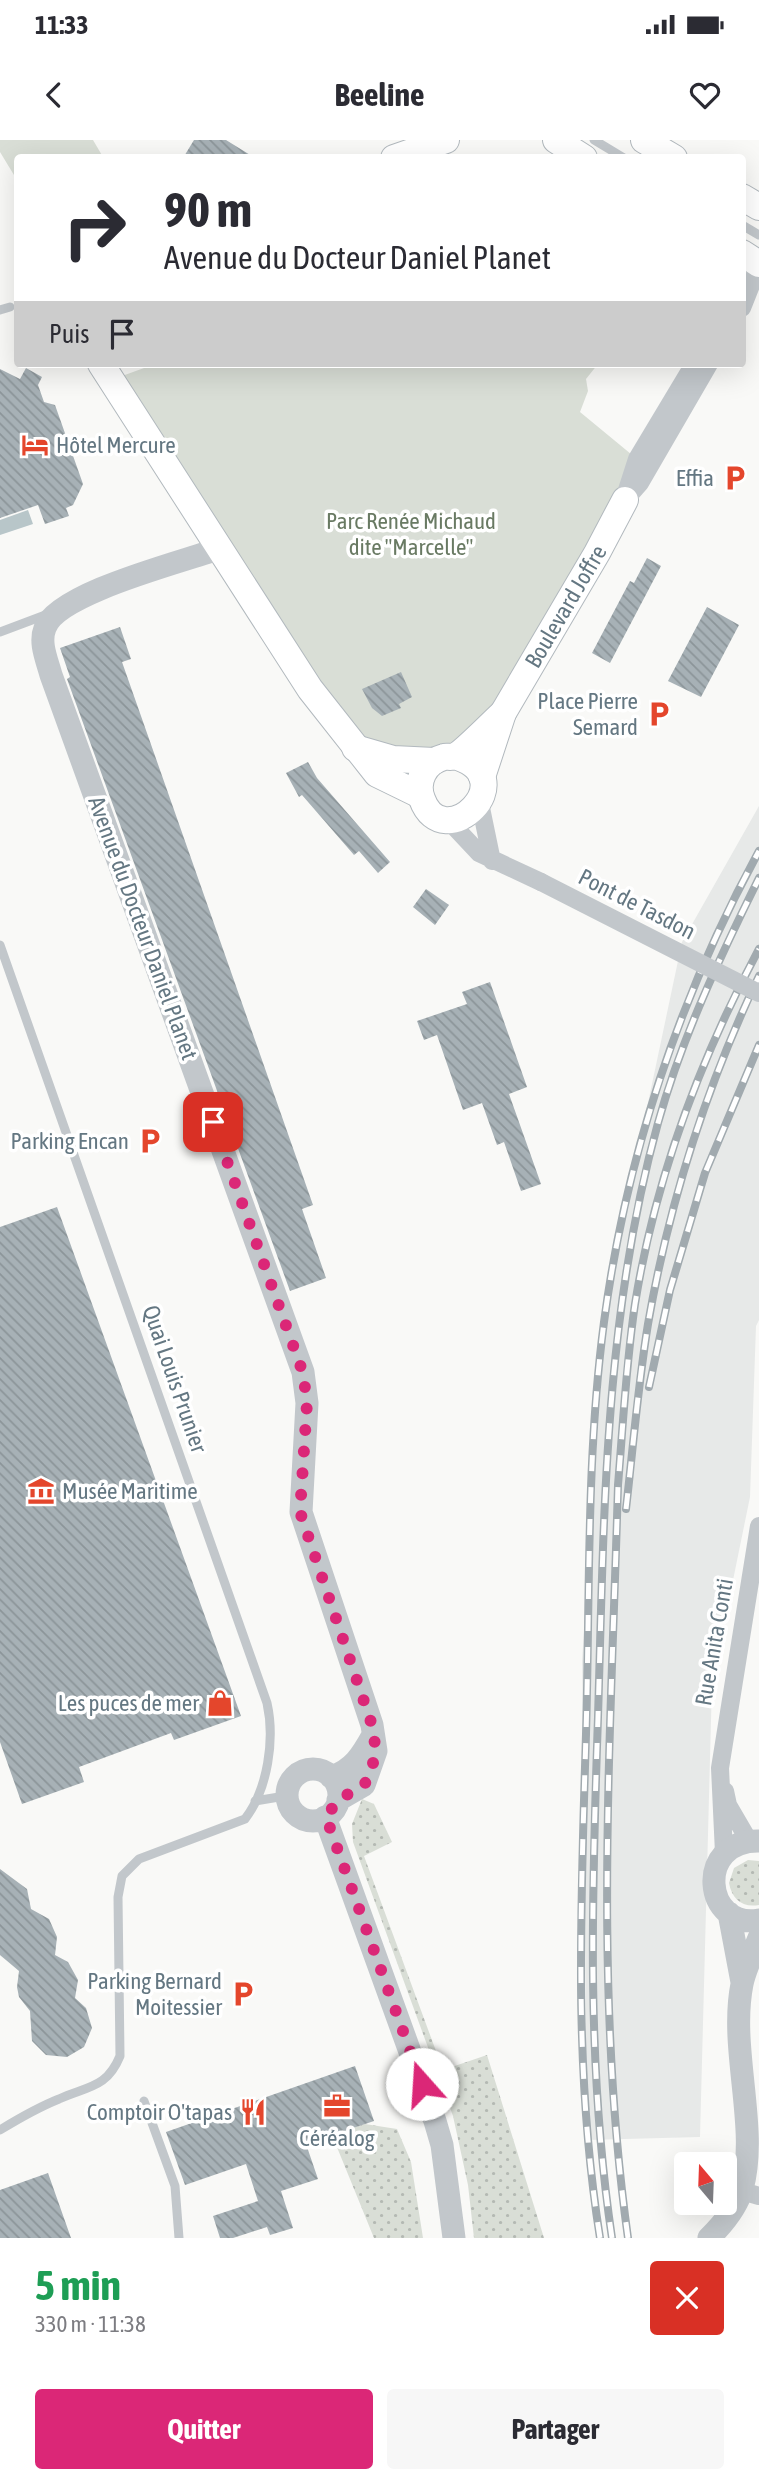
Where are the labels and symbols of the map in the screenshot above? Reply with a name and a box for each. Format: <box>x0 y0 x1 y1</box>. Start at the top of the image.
hotel icon: Hôtel Mercure <box>20 430 50 460</box>
place label: Hôtel Mercure <box>56 432 176 458</box>
parking icon: Effia <box>720 463 750 493</box>
place label: Effia <box>676 465 714 491</box>
park label: Parc Renée Michaud dite "Marcelle" <box>326 508 496 560</box>
street label: Boulevard Joffre <box>520 541 612 672</box>
place label: Place Pierre Semard <box>537 688 638 740</box>
parking icon: Place Pierre Semard <box>644 699 674 729</box>
street label: Avenue du Docteur Daniel Planet <box>83 793 203 1063</box>
street label: Pont de Tasdon <box>574 863 700 945</box>
pin <box>183 1092 243 1152</box>
parking icon: Parking Encan <box>135 1126 165 1156</box>
place label: Parking Encan <box>10 1128 129 1154</box>
street label: Quai Louis Prunier <box>138 1302 213 1457</box>
museum icon: Musée Maritime <box>26 1476 56 1506</box>
place label: Musée Maritime <box>62 1478 198 1504</box>
street label: Rue Anita Conti <box>690 1576 738 1708</box>
shop icon: Les puces de mer <box>205 1688 235 1718</box>
place label: Les puces de mer <box>58 1690 200 1716</box>
place label: Parking Bernard Moitessier <box>87 1968 223 2020</box>
parking icon: Parking Bernard Moitessier <box>228 1979 258 2009</box>
position arrow <box>385 2047 459 2121</box>
office icon: Céréalog <box>322 2091 352 2121</box>
restaurant icon: Comptoir O'tapas <box>238 2097 268 2127</box>
place label: Comptoir O'tapas <box>87 2099 232 2125</box>
place label: Céréalog <box>299 2125 375 2151</box>
north arrow <box>674 2152 737 2216</box>

